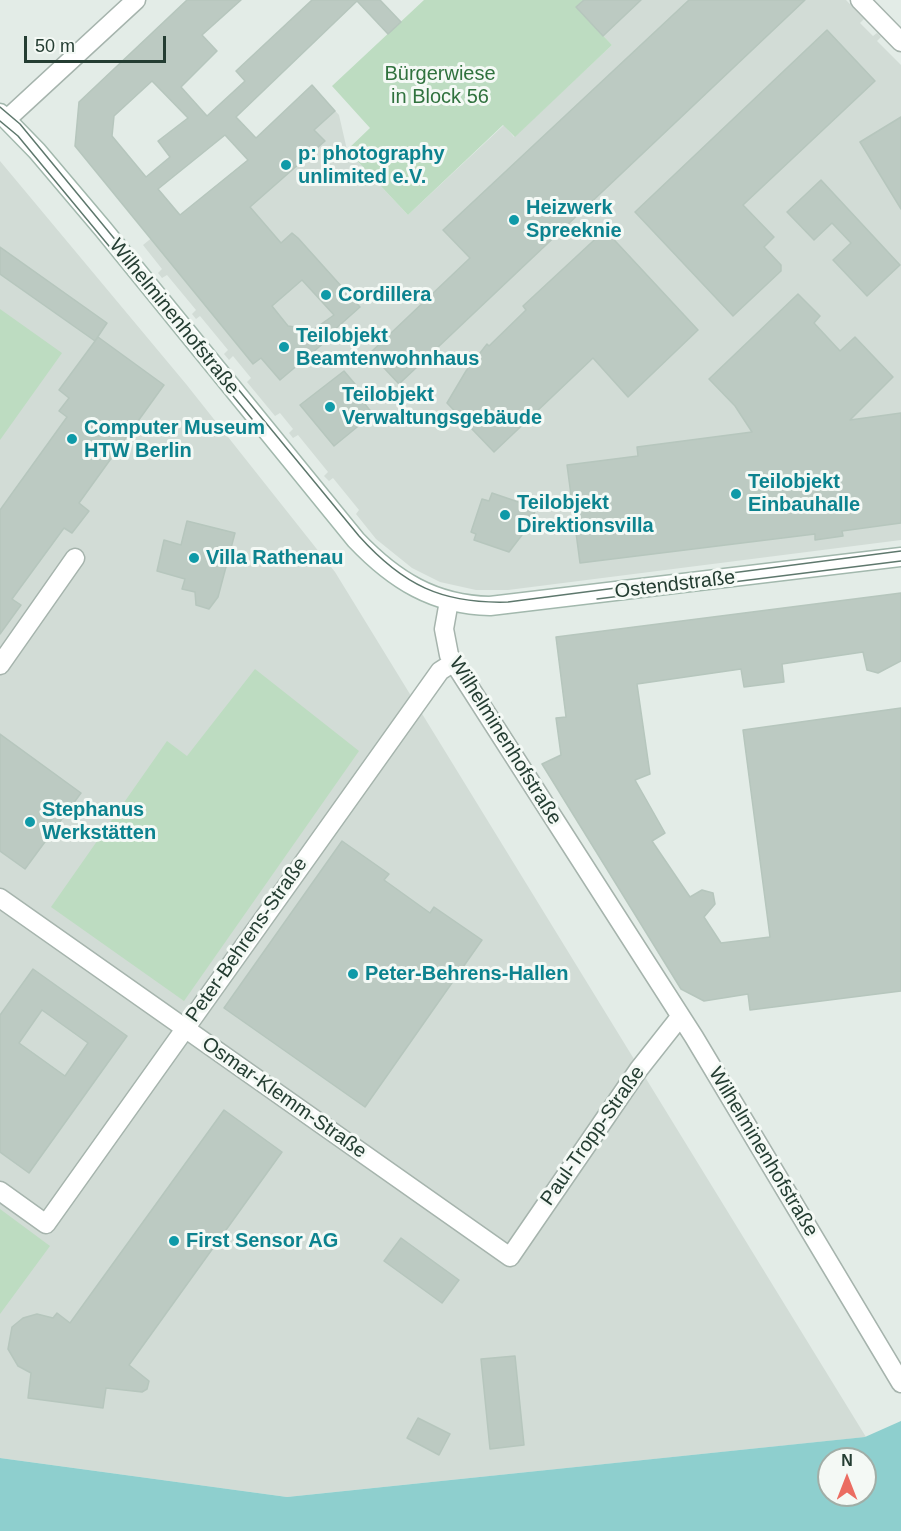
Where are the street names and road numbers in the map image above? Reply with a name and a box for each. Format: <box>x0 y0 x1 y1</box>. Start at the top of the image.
street label: Wilhelminenhofstraße <box>104 234 244 400</box>
street label: Ostendstraße <box>613 566 737 604</box>
street label: Wilhelminenhofstraße <box>444 653 566 829</box>
street label: Peter-Behrens-Straße <box>181 853 313 1027</box>
street label: Osmar-Klemm-Straße <box>197 1032 371 1164</box>
street label: Paul-Tropp-Straße <box>536 1062 650 1210</box>
street label: Wilhelminenhofstraße <box>703 1063 823 1241</box>

